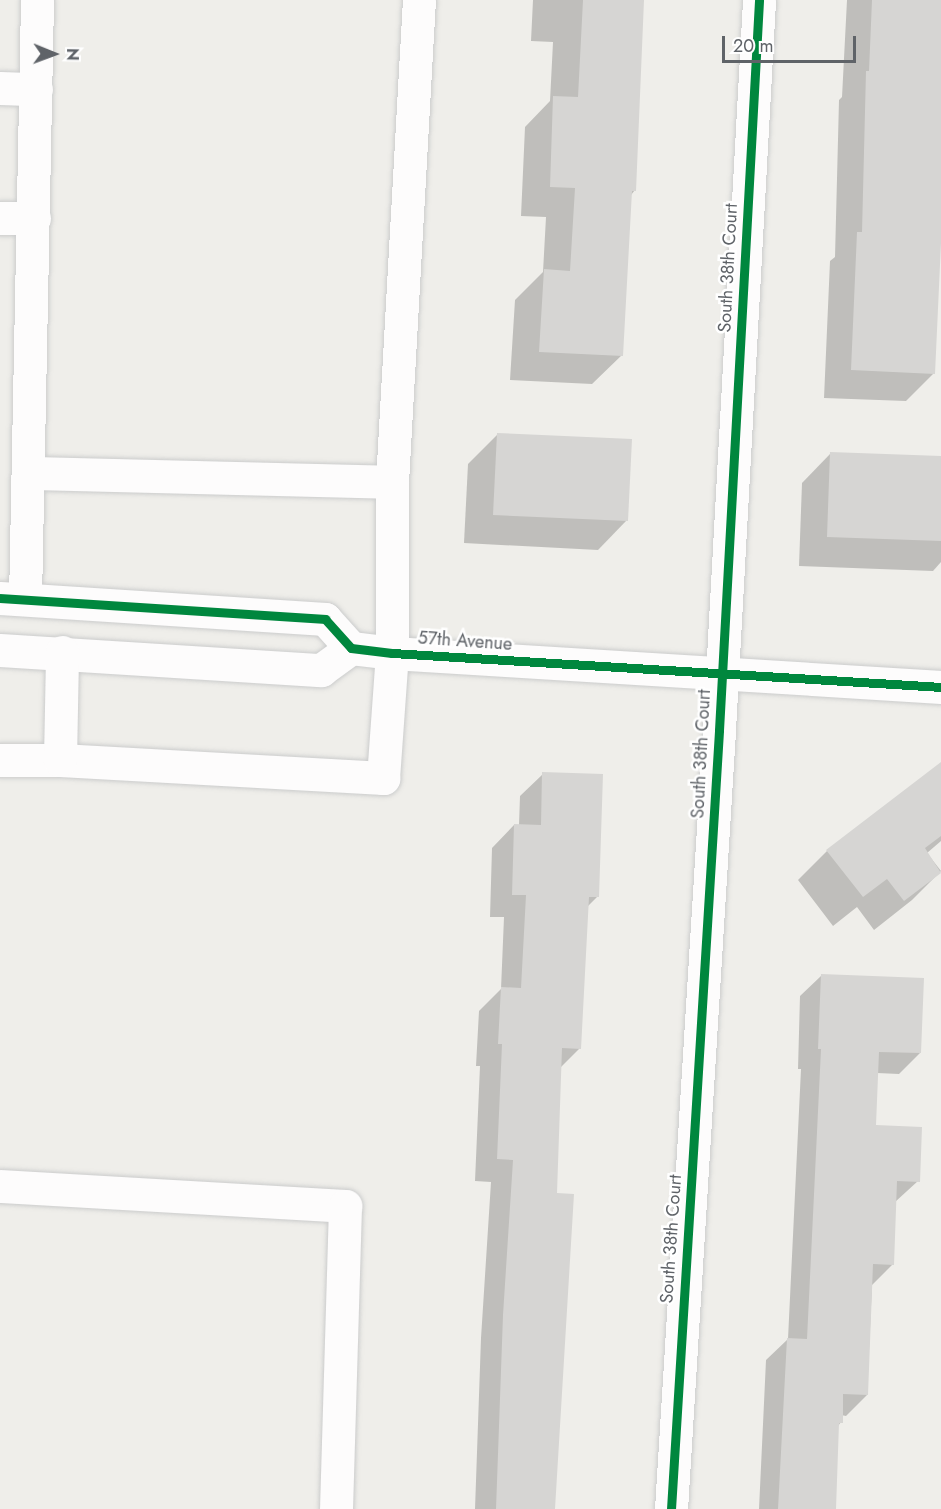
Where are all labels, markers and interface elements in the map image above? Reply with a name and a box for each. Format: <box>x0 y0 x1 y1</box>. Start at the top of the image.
north arrow <box>24 24 84 84</box>
scale bar <box>725 24 858 62</box>
text: 20 m <box>733 33 773 59</box>
text: N <box>61 48 84 61</box>
street label: South 38th Court <box>714 203 742 333</box>
street label: 57th Avenue <box>417 627 513 655</box>
street label: South 38th Court <box>687 689 715 819</box>
street label: South 38th Court <box>656 1174 686 1304</box>

